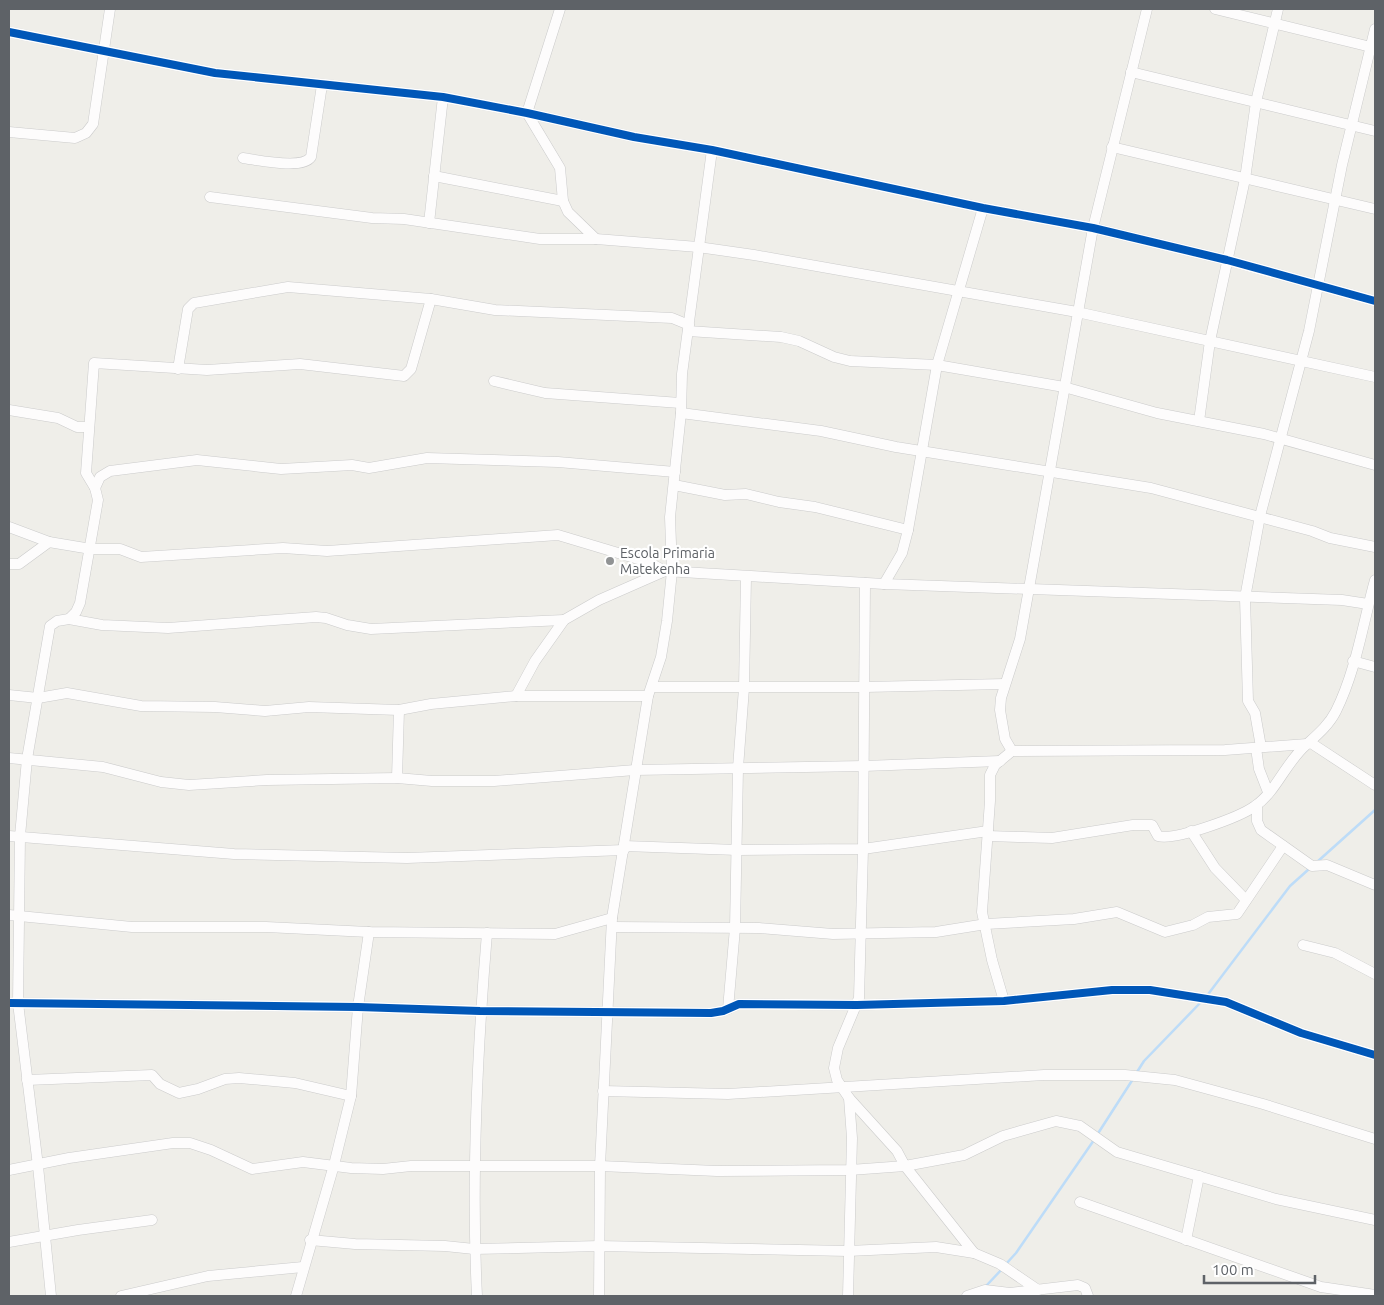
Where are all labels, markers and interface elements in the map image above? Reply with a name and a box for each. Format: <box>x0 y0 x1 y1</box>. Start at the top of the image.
place label: Escola Primaria Matekenha <box>620 545 715 577</box>
marker: Escola Primaria Matekenha <box>604 555 616 567</box>
scale bar <box>1204 1252 1315 1284</box>
text: 100 m <box>1212 1261 1254 1278</box>

